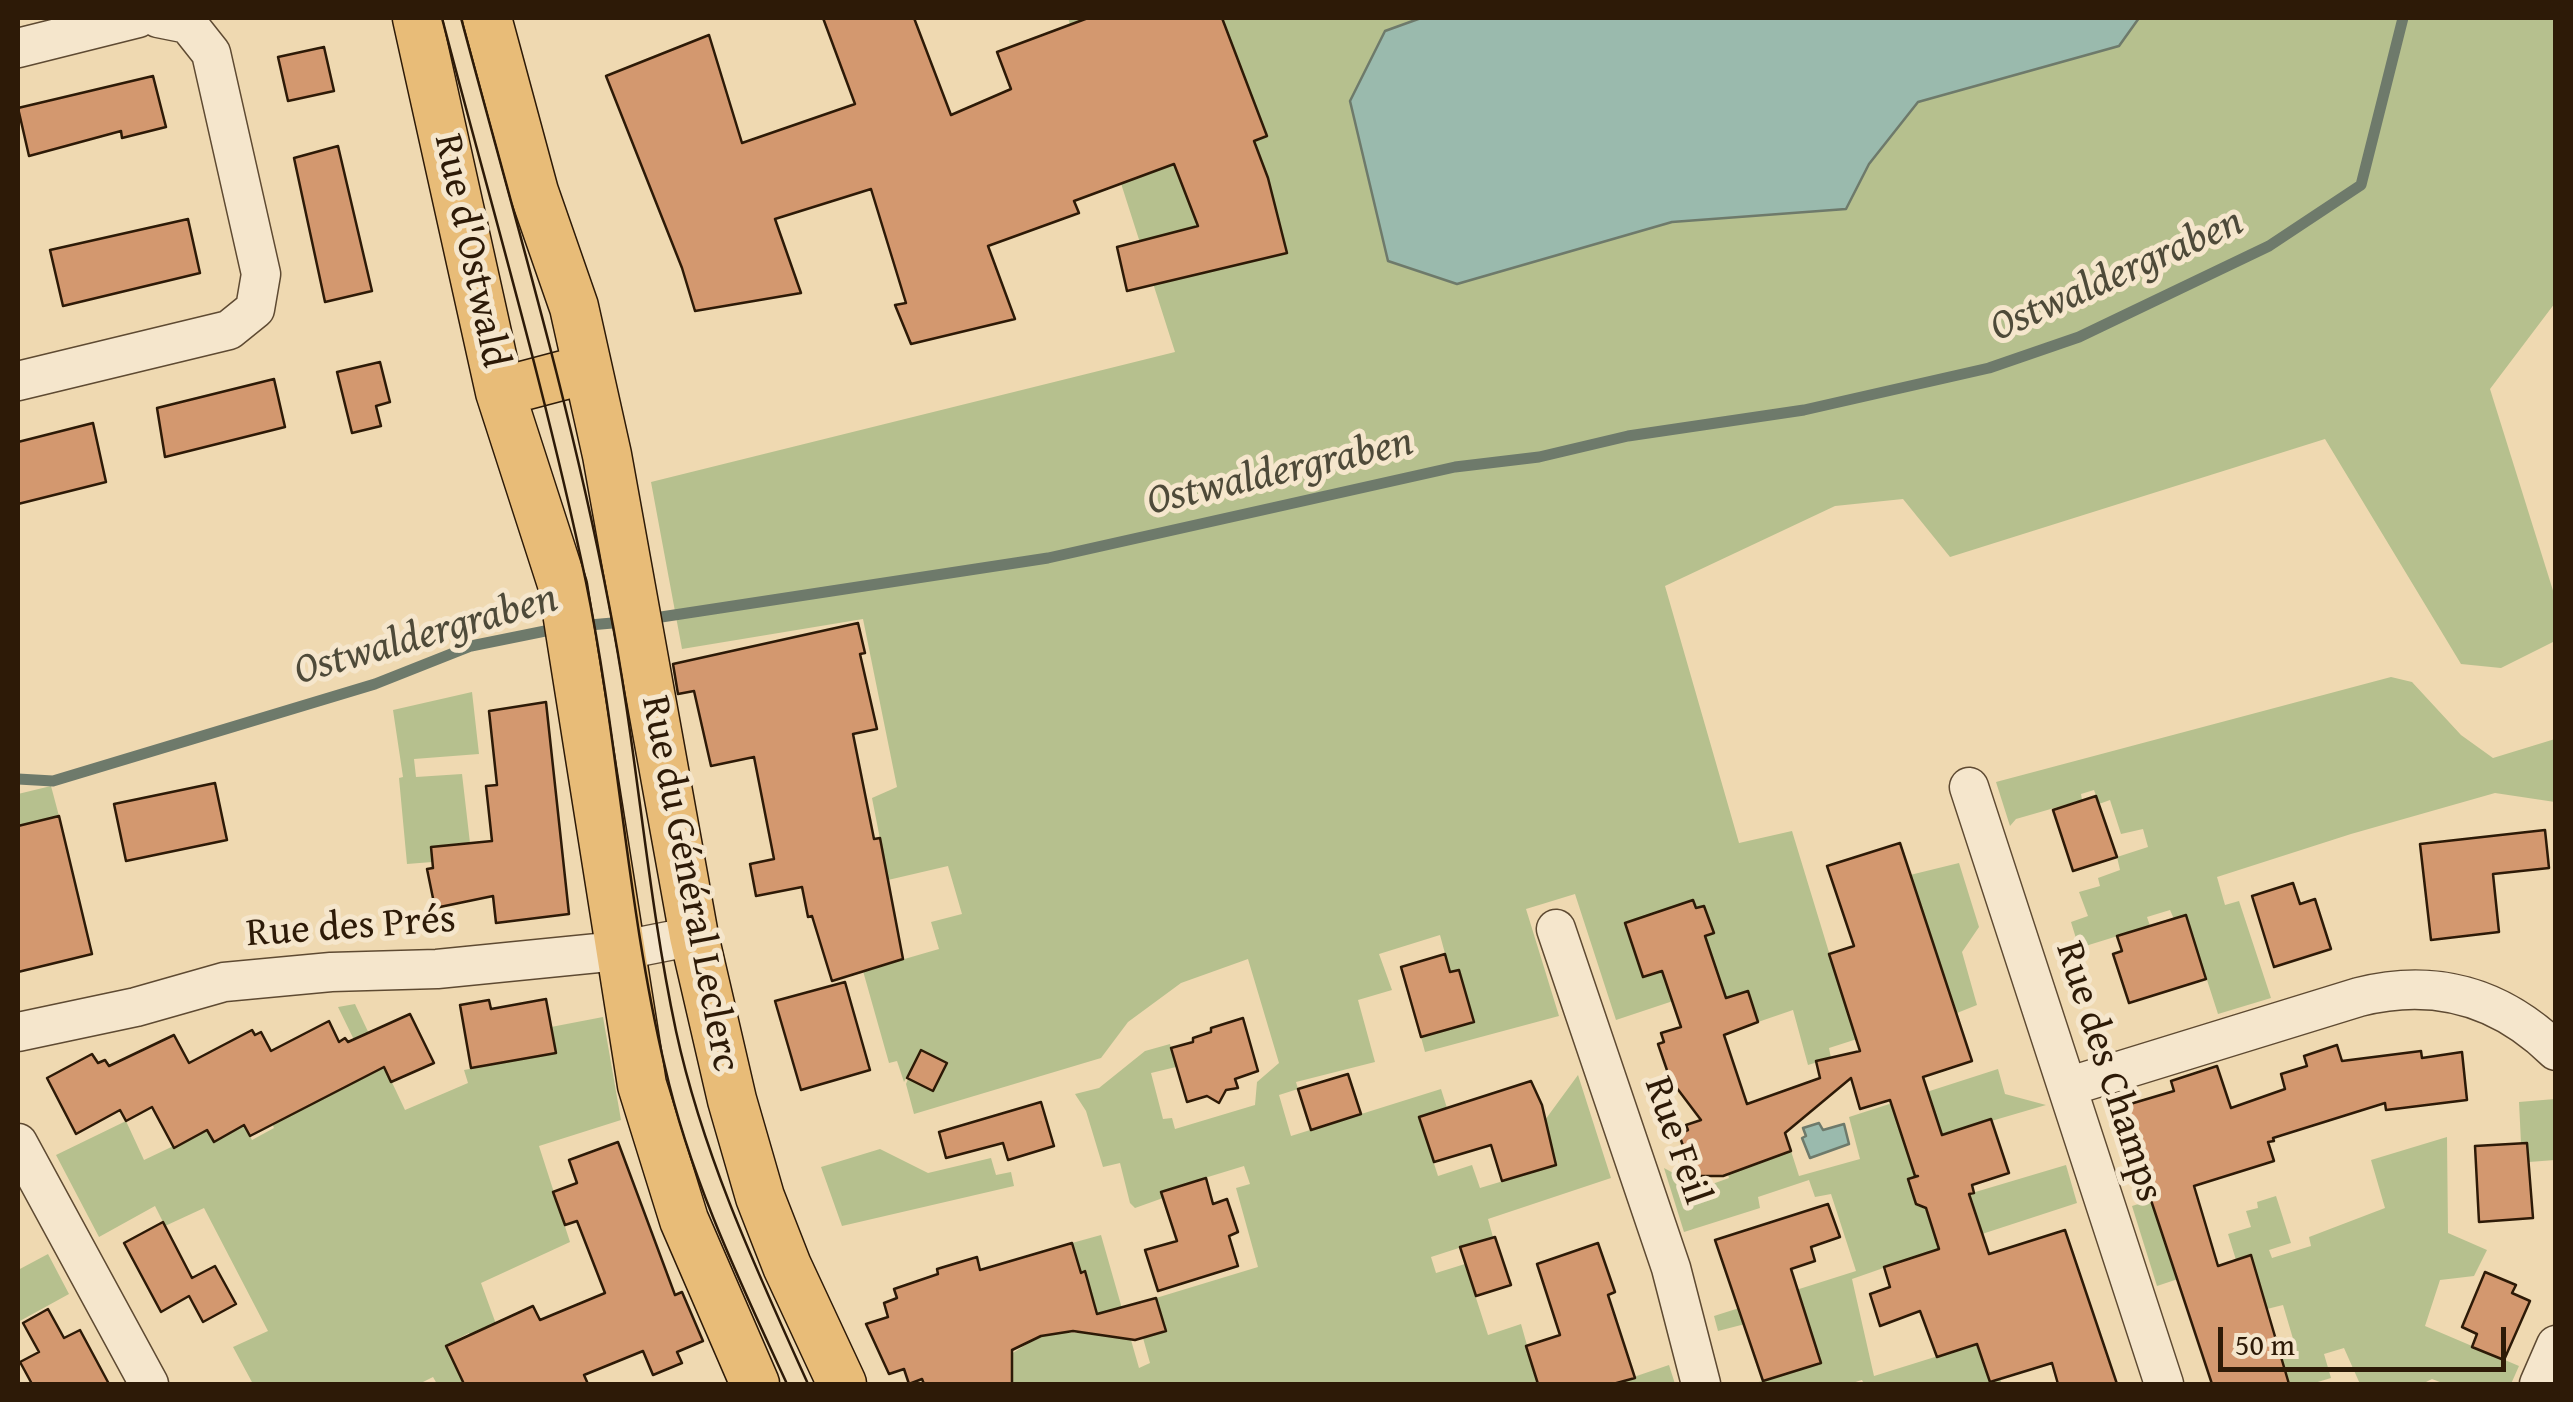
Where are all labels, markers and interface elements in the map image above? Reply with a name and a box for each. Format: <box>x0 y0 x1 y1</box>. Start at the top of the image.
street label: Rue d'Ostwald <box>422 130 518 372</box>
water label: Ostwaldergraben <box>1983 198 2251 354</box>
water label: Ostwaldergraben <box>1142 418 1418 528</box>
water label: Ostwaldergraben <box>289 574 563 698</box>
street label: Rue du Général Leclerc <box>629 692 749 1076</box>
street label: Rue des Prés <box>245 897 457 959</box>
street label: Rue des Champs <box>2043 936 2173 1208</box>
street label: Rue Feil <box>1632 1071 1720 1211</box>
scale bar <box>2223 1307 2510 1369</box>
text: 50 m <box>2235 1322 2295 1366</box>

